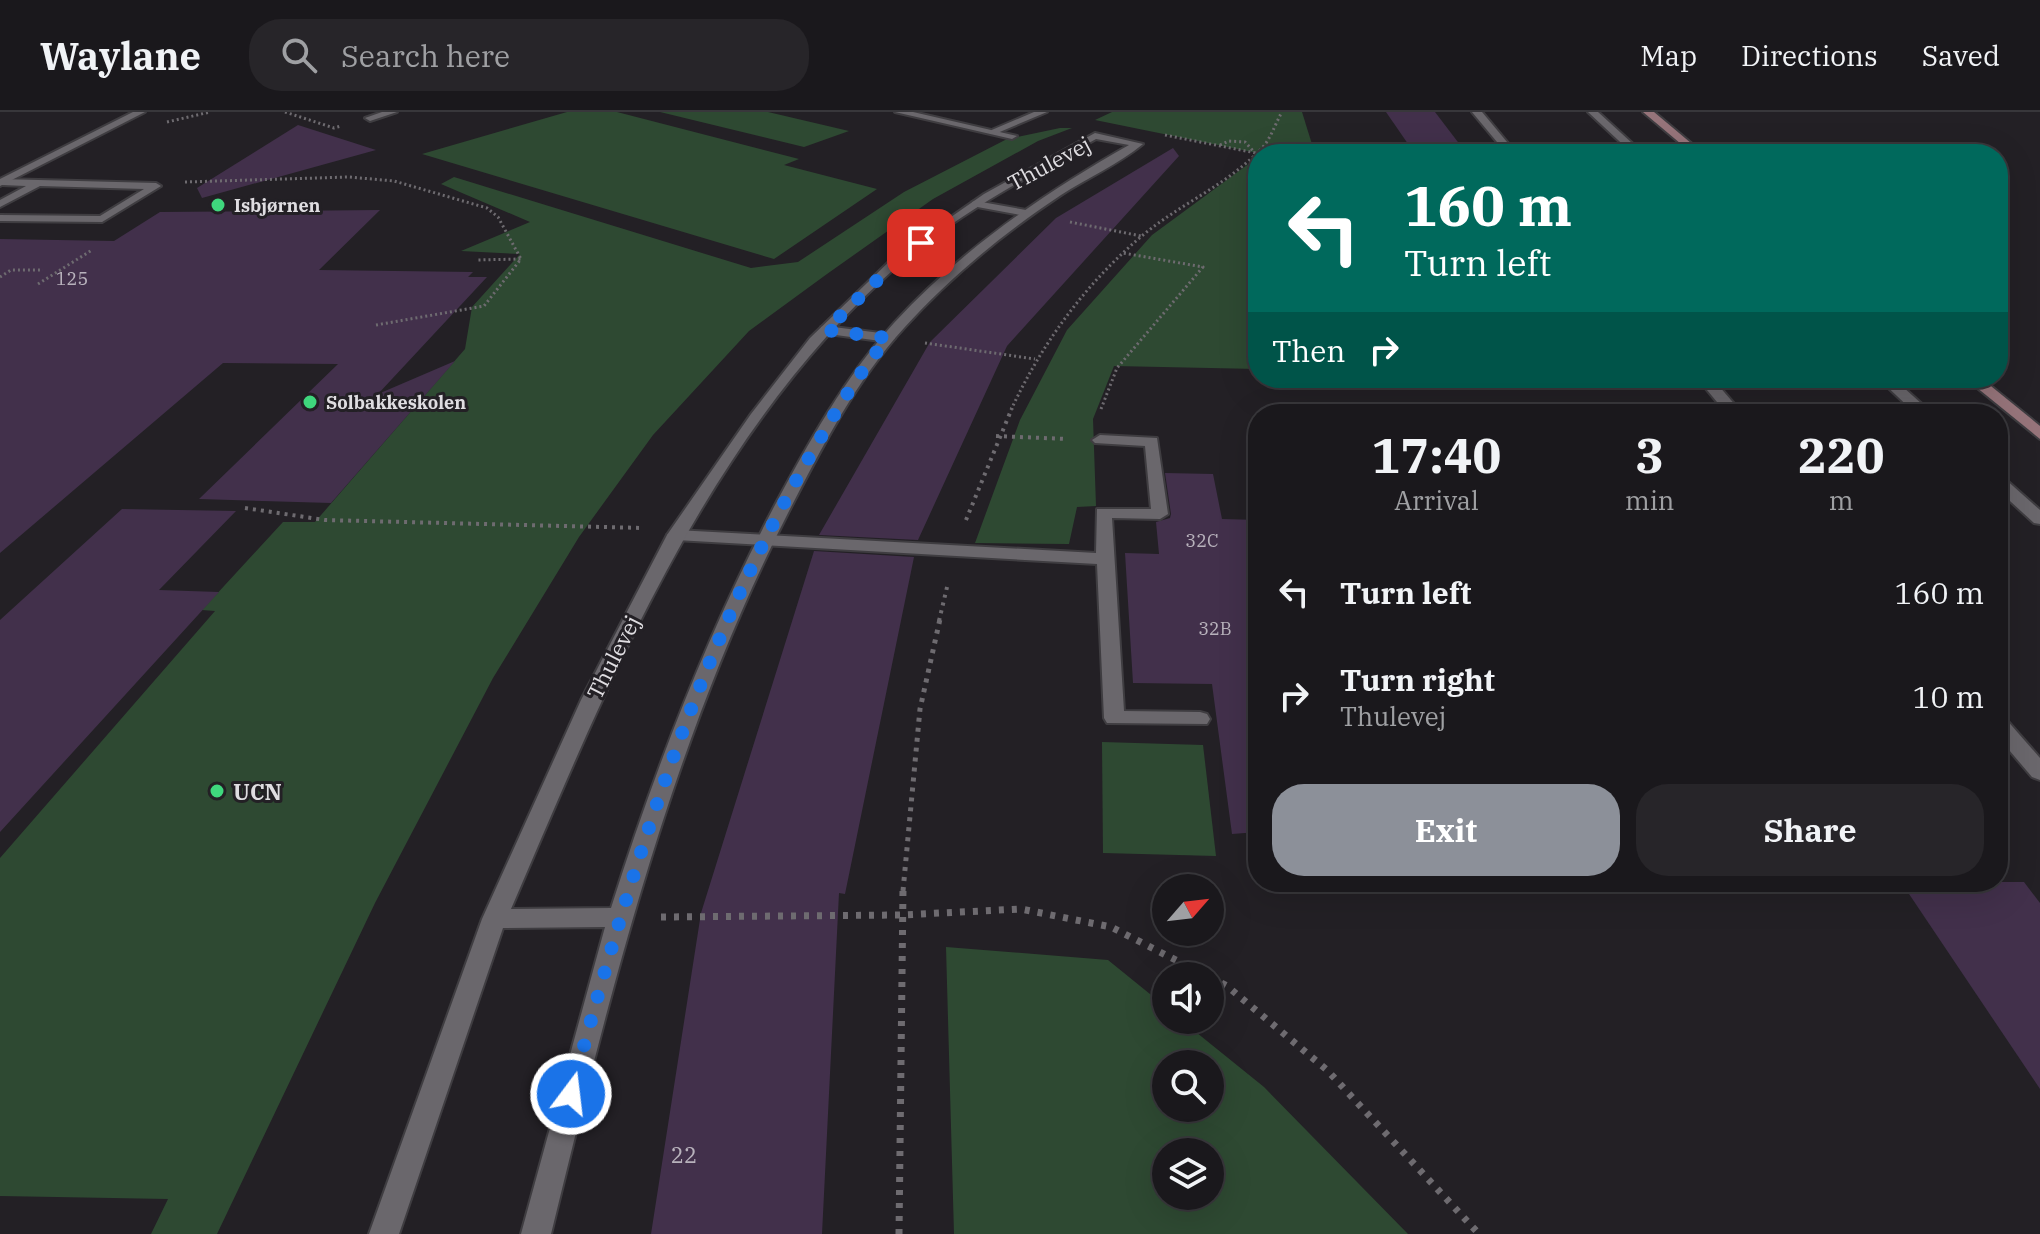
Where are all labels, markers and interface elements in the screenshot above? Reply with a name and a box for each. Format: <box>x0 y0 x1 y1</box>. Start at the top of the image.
search box <box>249 19 809 91</box>
text: Waylane <box>40 31 201 80</box>
icon: search <box>277 33 321 77</box>
text: Search here <box>341 36 510 75</box>
text: Map <box>1640 37 1697 74</box>
text: Directions <box>1741 37 1878 74</box>
text: Saved <box>1922 37 2000 74</box>
street label: Thulevej <box>1002 129 1096 197</box>
text: 160 m <box>1404 169 1572 241</box>
icon: left <box>1272 176 1376 280</box>
place label: Isbjørnen <box>234 194 321 217</box>
marker: Isbjørnen <box>209 196 227 214</box>
pin <box>887 209 955 277</box>
icon: arrive <box>899 221 943 265</box>
text: Turn left <box>1404 239 1551 286</box>
house number: 125 <box>56 267 88 290</box>
icon: right <box>1362 328 1406 372</box>
text: Then <box>1272 331 1346 370</box>
place label: Solbakkeskolen <box>326 391 466 414</box>
marker: Solbakkeskolen <box>301 393 319 411</box>
text: 17:40 <box>1372 424 1501 486</box>
text: 3 <box>1635 424 1664 486</box>
text: 220 <box>1798 424 1884 486</box>
text: Arrival <box>1394 483 1479 517</box>
text: min <box>1625 483 1674 517</box>
text: m <box>1829 483 1854 517</box>
house number: 32C <box>1185 529 1219 552</box>
icon: left <box>1272 570 1316 614</box>
text: Turn left <box>1340 573 1472 612</box>
text: 160 m <box>1894 573 1984 612</box>
street label: Thulevej <box>580 610 646 704</box>
house number: 32B <box>1198 617 1232 640</box>
text: Turn right <box>1340 660 1495 699</box>
icon: right <box>1272 674 1316 718</box>
text: 10 m <box>1912 677 1984 716</box>
text: Thulevej <box>1340 699 1446 733</box>
place label: UCN <box>233 777 282 806</box>
marker: UCN <box>208 782 226 800</box>
button: Exit <box>1272 784 1620 876</box>
button: Share <box>1636 784 1984 876</box>
north arrow <box>1152 874 1224 946</box>
map controls <box>1152 874 1224 1210</box>
button: sound <box>1152 962 1224 1034</box>
button: search <box>1152 1050 1224 1122</box>
position arrow <box>529 1052 613 1136</box>
button: layers <box>1152 1138 1224 1210</box>
house number: 22 <box>671 1140 697 1169</box>

